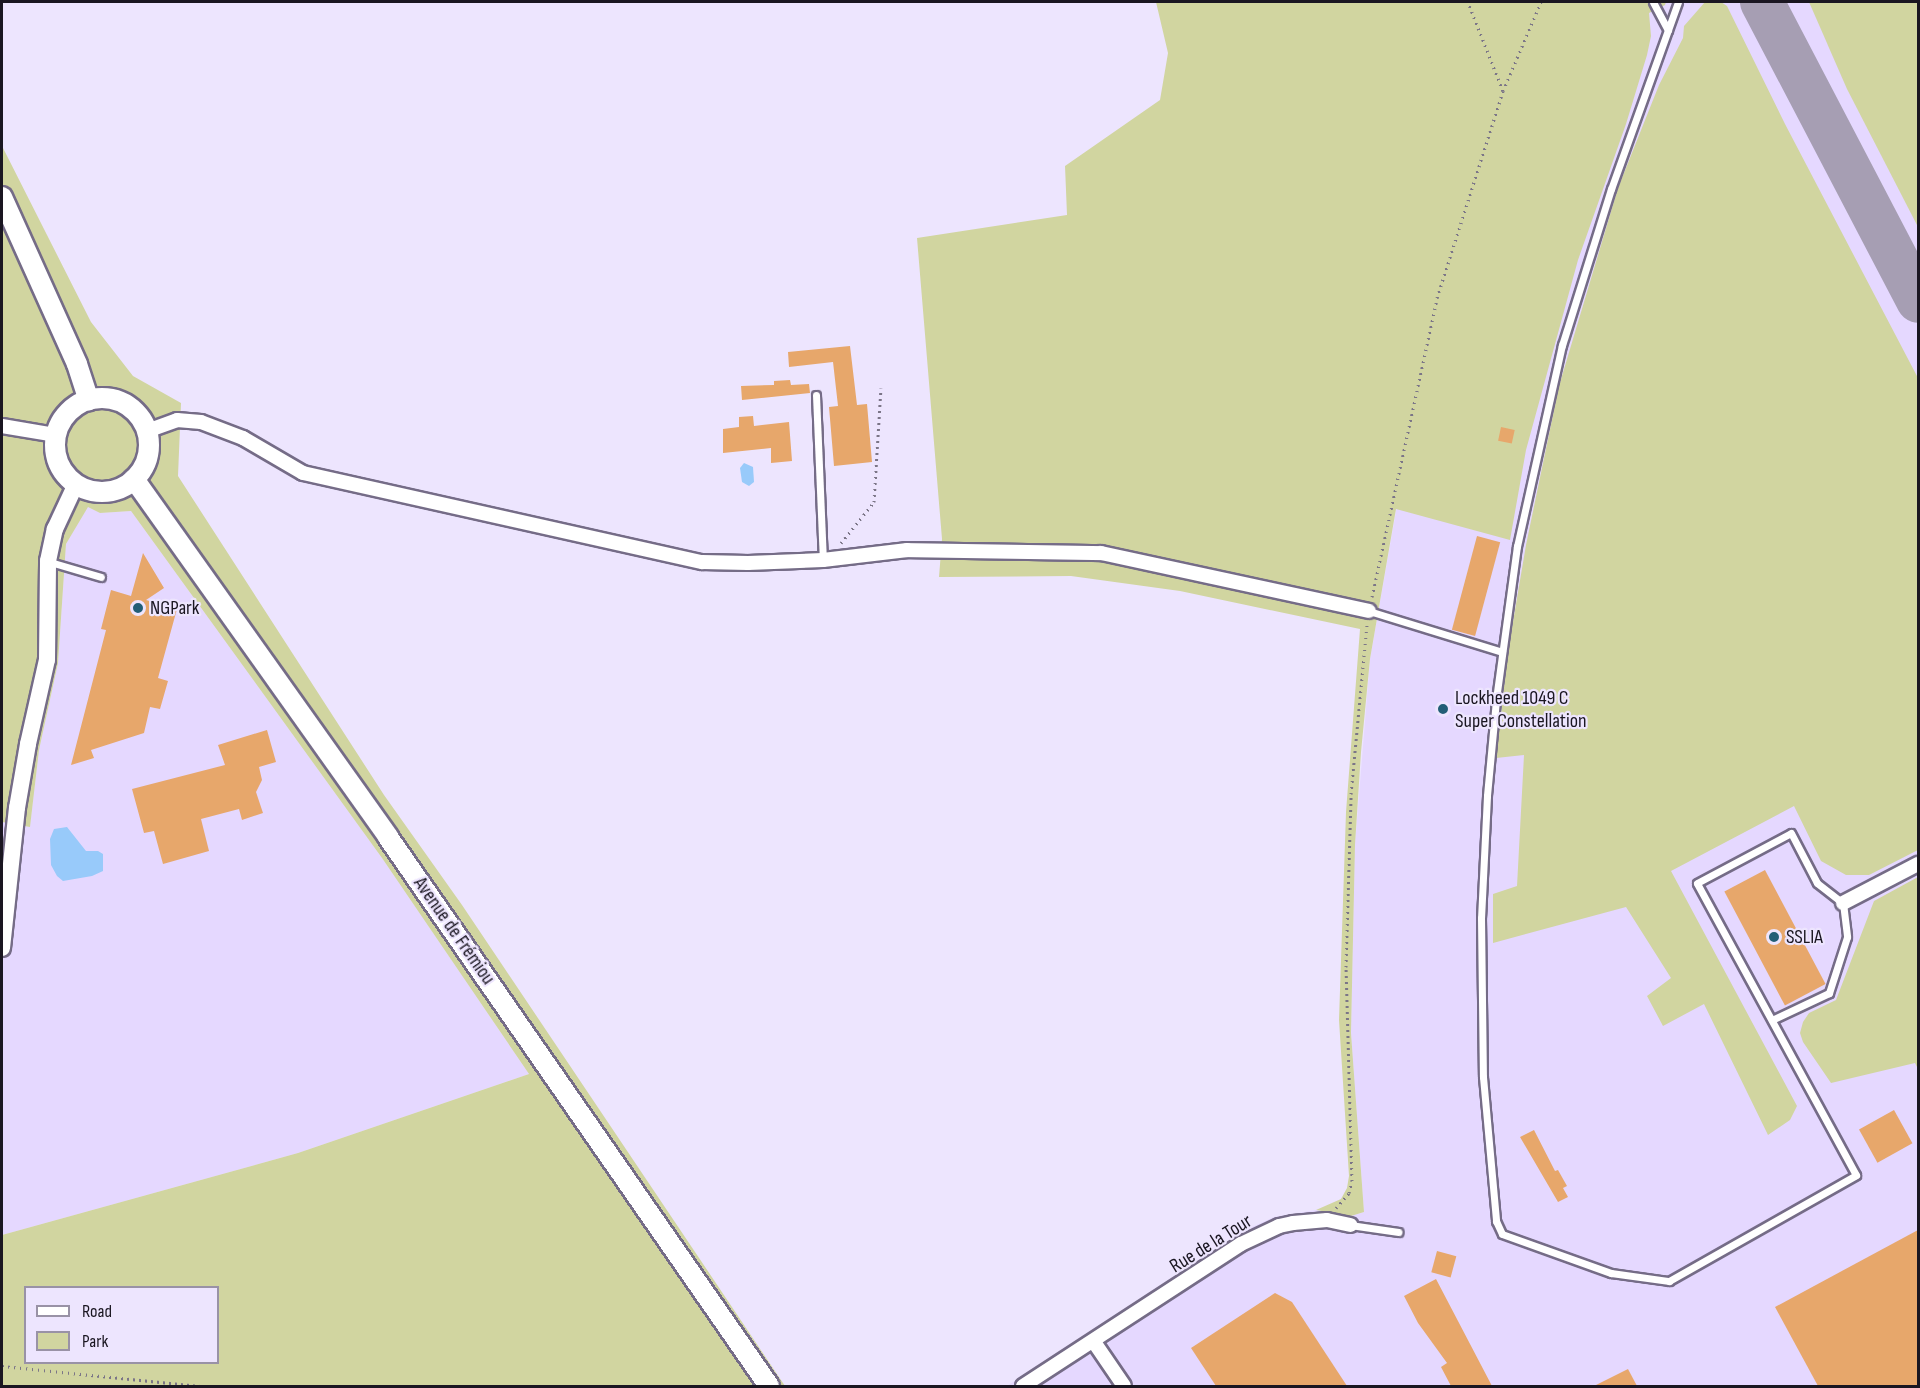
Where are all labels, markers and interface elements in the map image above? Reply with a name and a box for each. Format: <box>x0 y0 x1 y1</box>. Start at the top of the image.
place label: NGPark <box>150 596 199 620</box>
marker: NGPark <box>131 601 145 615</box>
place label: Lockheed 1049 C Super Constellation <box>1455 686 1587 733</box>
marker: Lockheed 1049 C Super Constellation <box>1436 702 1450 716</box>
street label: Avenue de Frémiou <box>408 873 500 989</box>
place label: SSLIA <box>1786 925 1823 949</box>
marker: SSLIA <box>1767 930 1781 944</box>
street label: Rue de la Tour <box>1166 1209 1256 1279</box>
legend <box>24 1286 219 1364</box>
text: Road <box>82 1301 112 1322</box>
text: Park <box>82 1331 108 1352</box>

